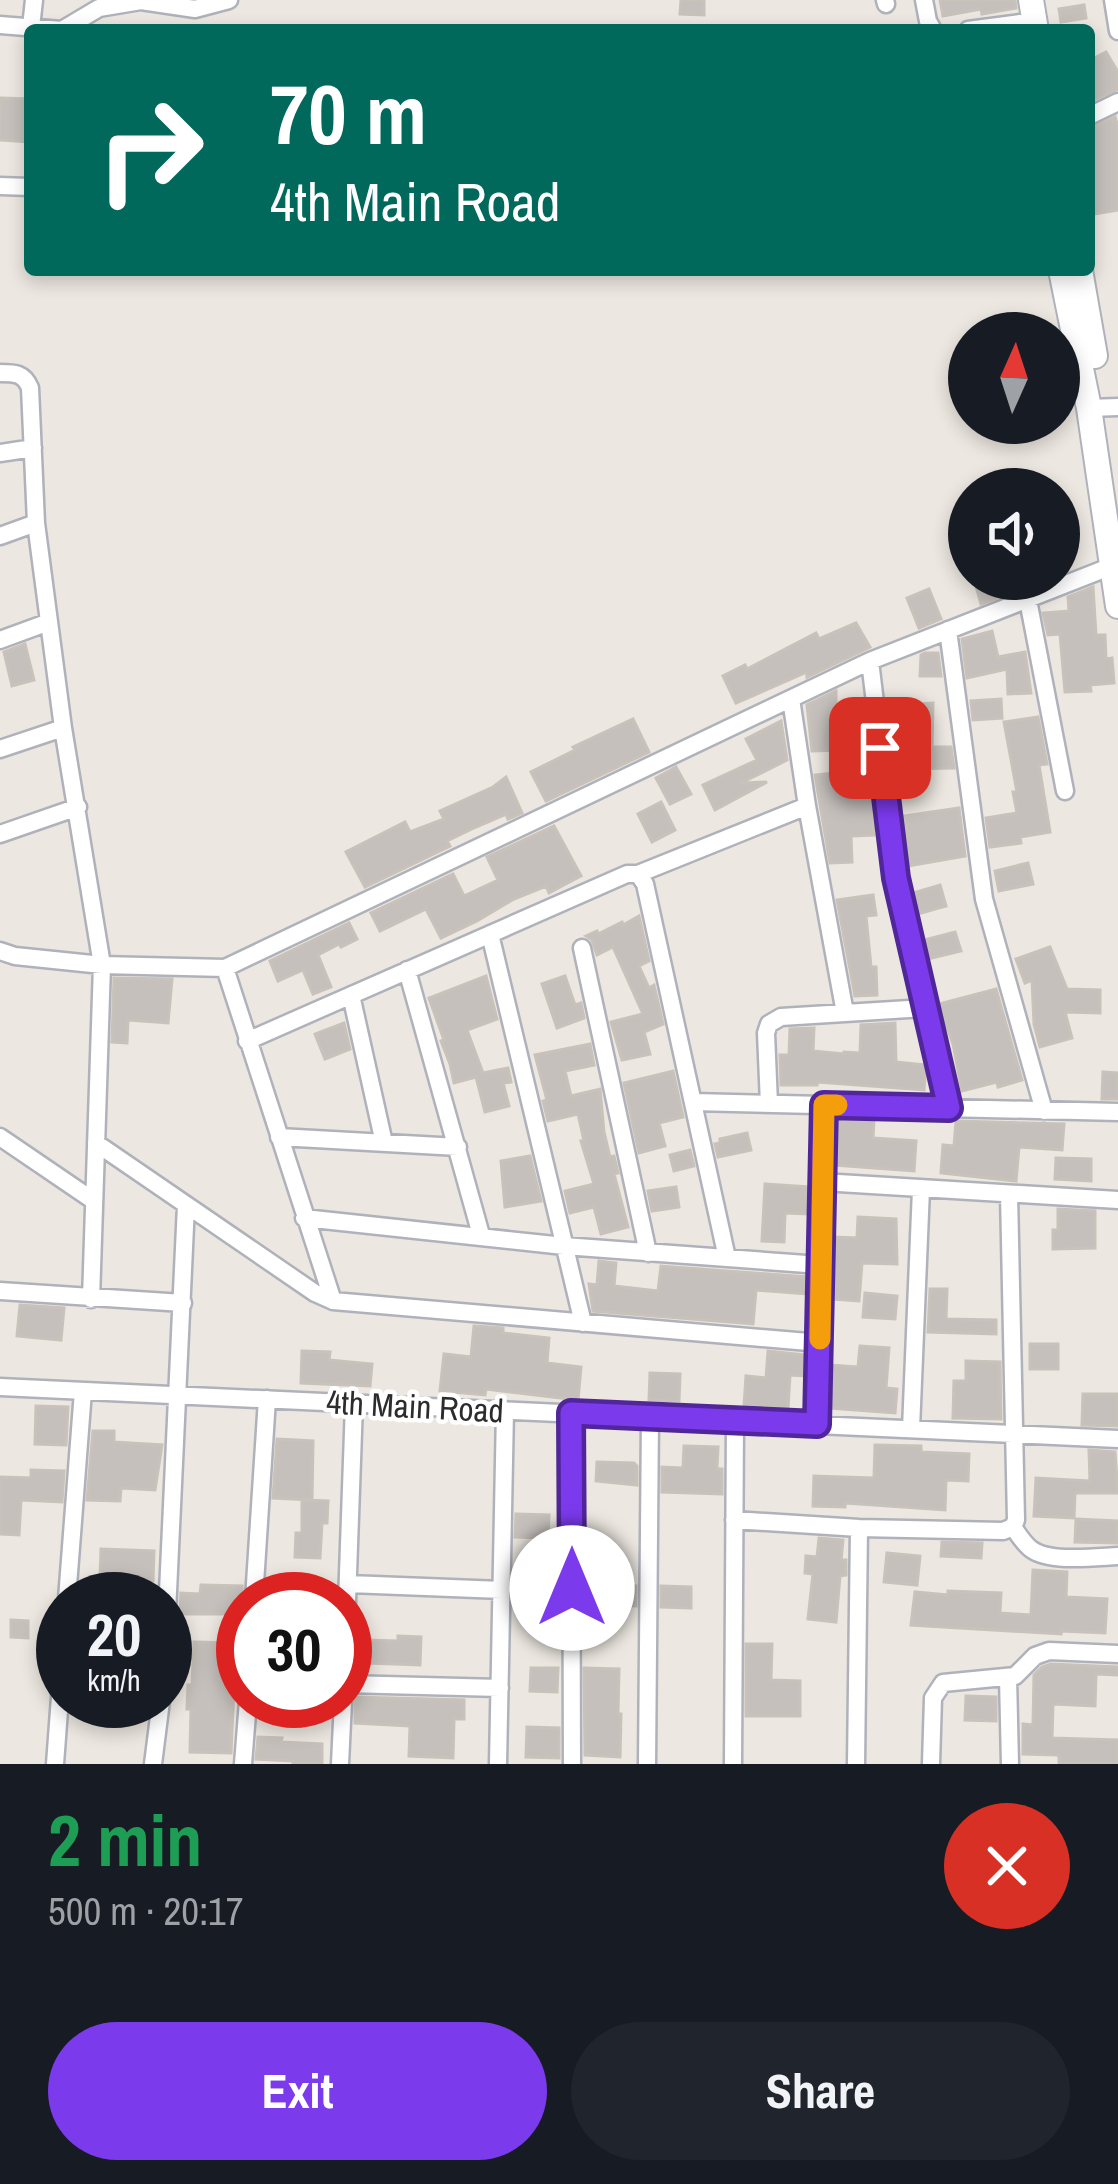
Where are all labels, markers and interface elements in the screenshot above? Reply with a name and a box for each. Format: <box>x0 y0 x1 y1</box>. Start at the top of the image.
text: 70 m <box>270 57 427 170</box>
icon: right <box>72 72 228 228</box>
text: 4th Main Road <box>270 165 560 238</box>
north arrow <box>948 312 1080 444</box>
map controls <box>948 312 1080 600</box>
button: sound <box>948 468 1080 600</box>
pin <box>829 697 931 799</box>
icon: arrive <box>847 715 913 781</box>
street label: 4th Main Road <box>325 1379 505 1433</box>
position arrow <box>509 1525 635 1651</box>
speed limit sign: 30 <box>216 1572 372 1728</box>
text: 20 <box>87 1594 141 1675</box>
text: km/h <box>87 1660 141 1700</box>
text: 2 min <box>48 1791 202 1888</box>
button: close <box>944 1803 1070 1929</box>
text: 500 m · 20:17 <box>48 1885 244 1937</box>
button: Exit <box>48 2022 547 2160</box>
button: Share <box>571 2022 1070 2160</box>

